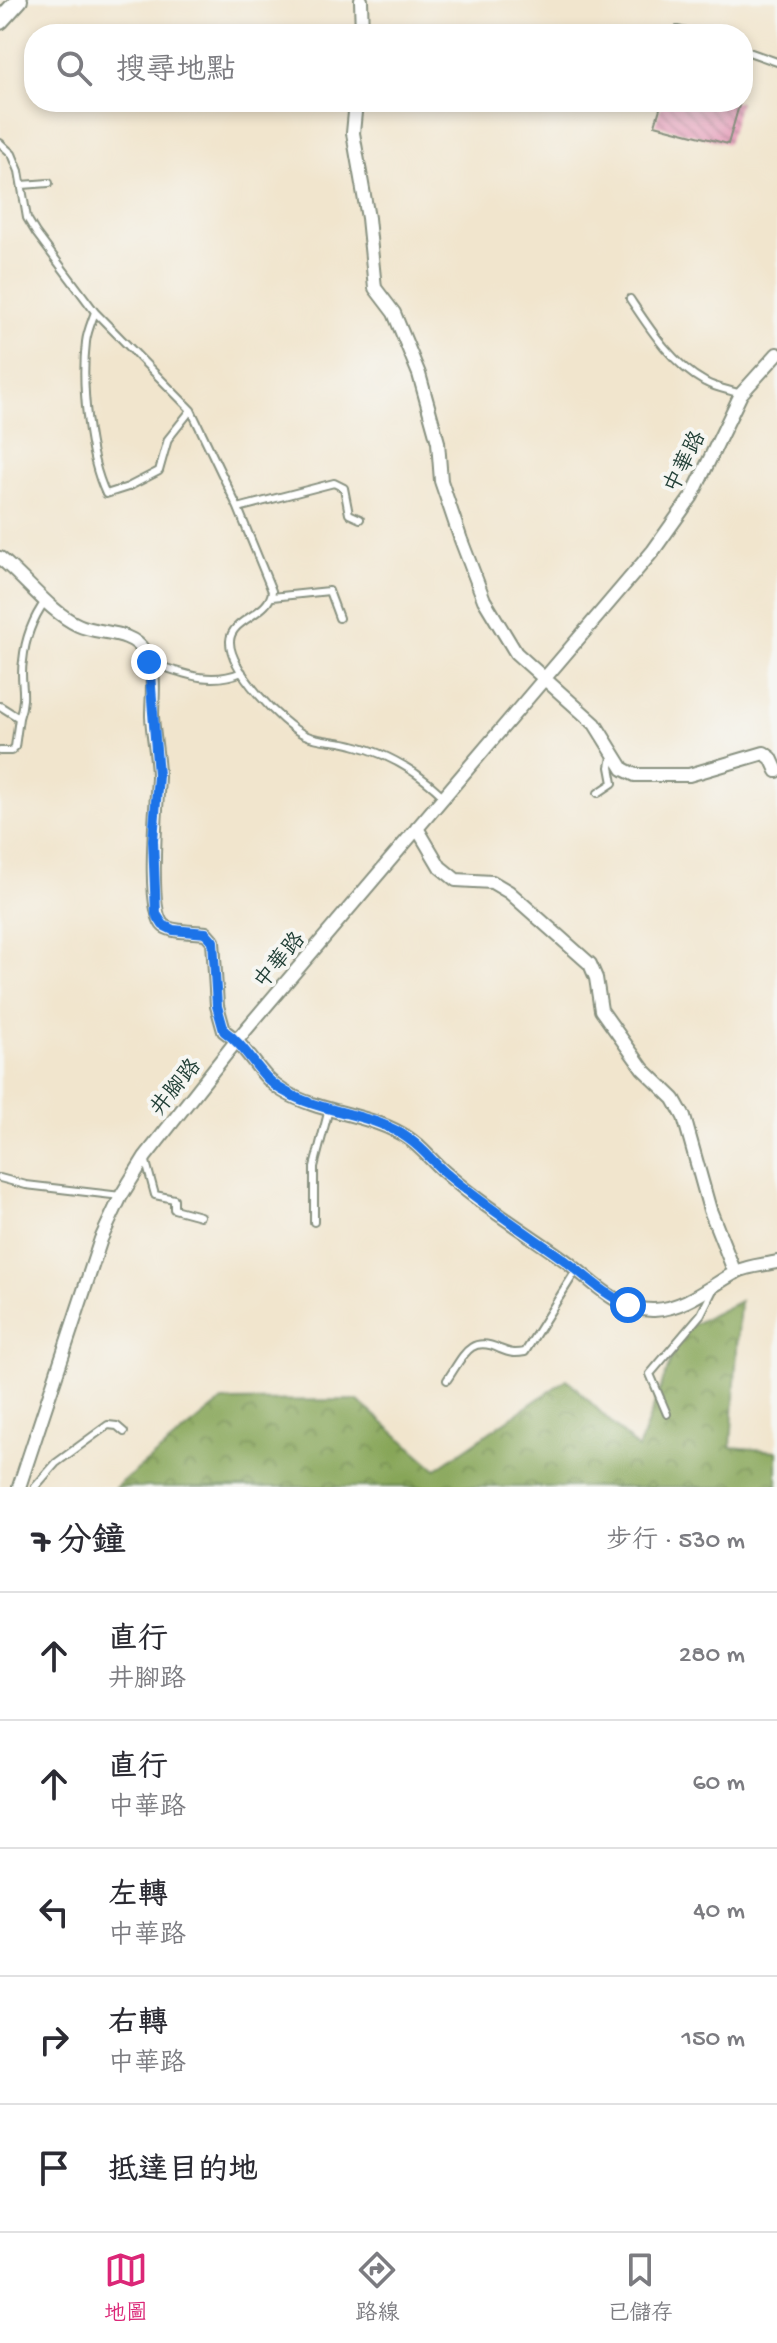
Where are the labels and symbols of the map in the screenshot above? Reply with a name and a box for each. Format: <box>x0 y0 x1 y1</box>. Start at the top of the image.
street label: 中華路 <box>658 427 713 498</box>
route end <box>131 644 167 680</box>
street label: 中華路 <box>248 927 312 995</box>
street label: 井腳路 <box>145 1053 208 1122</box>
route start <box>610 1287 646 1323</box>

